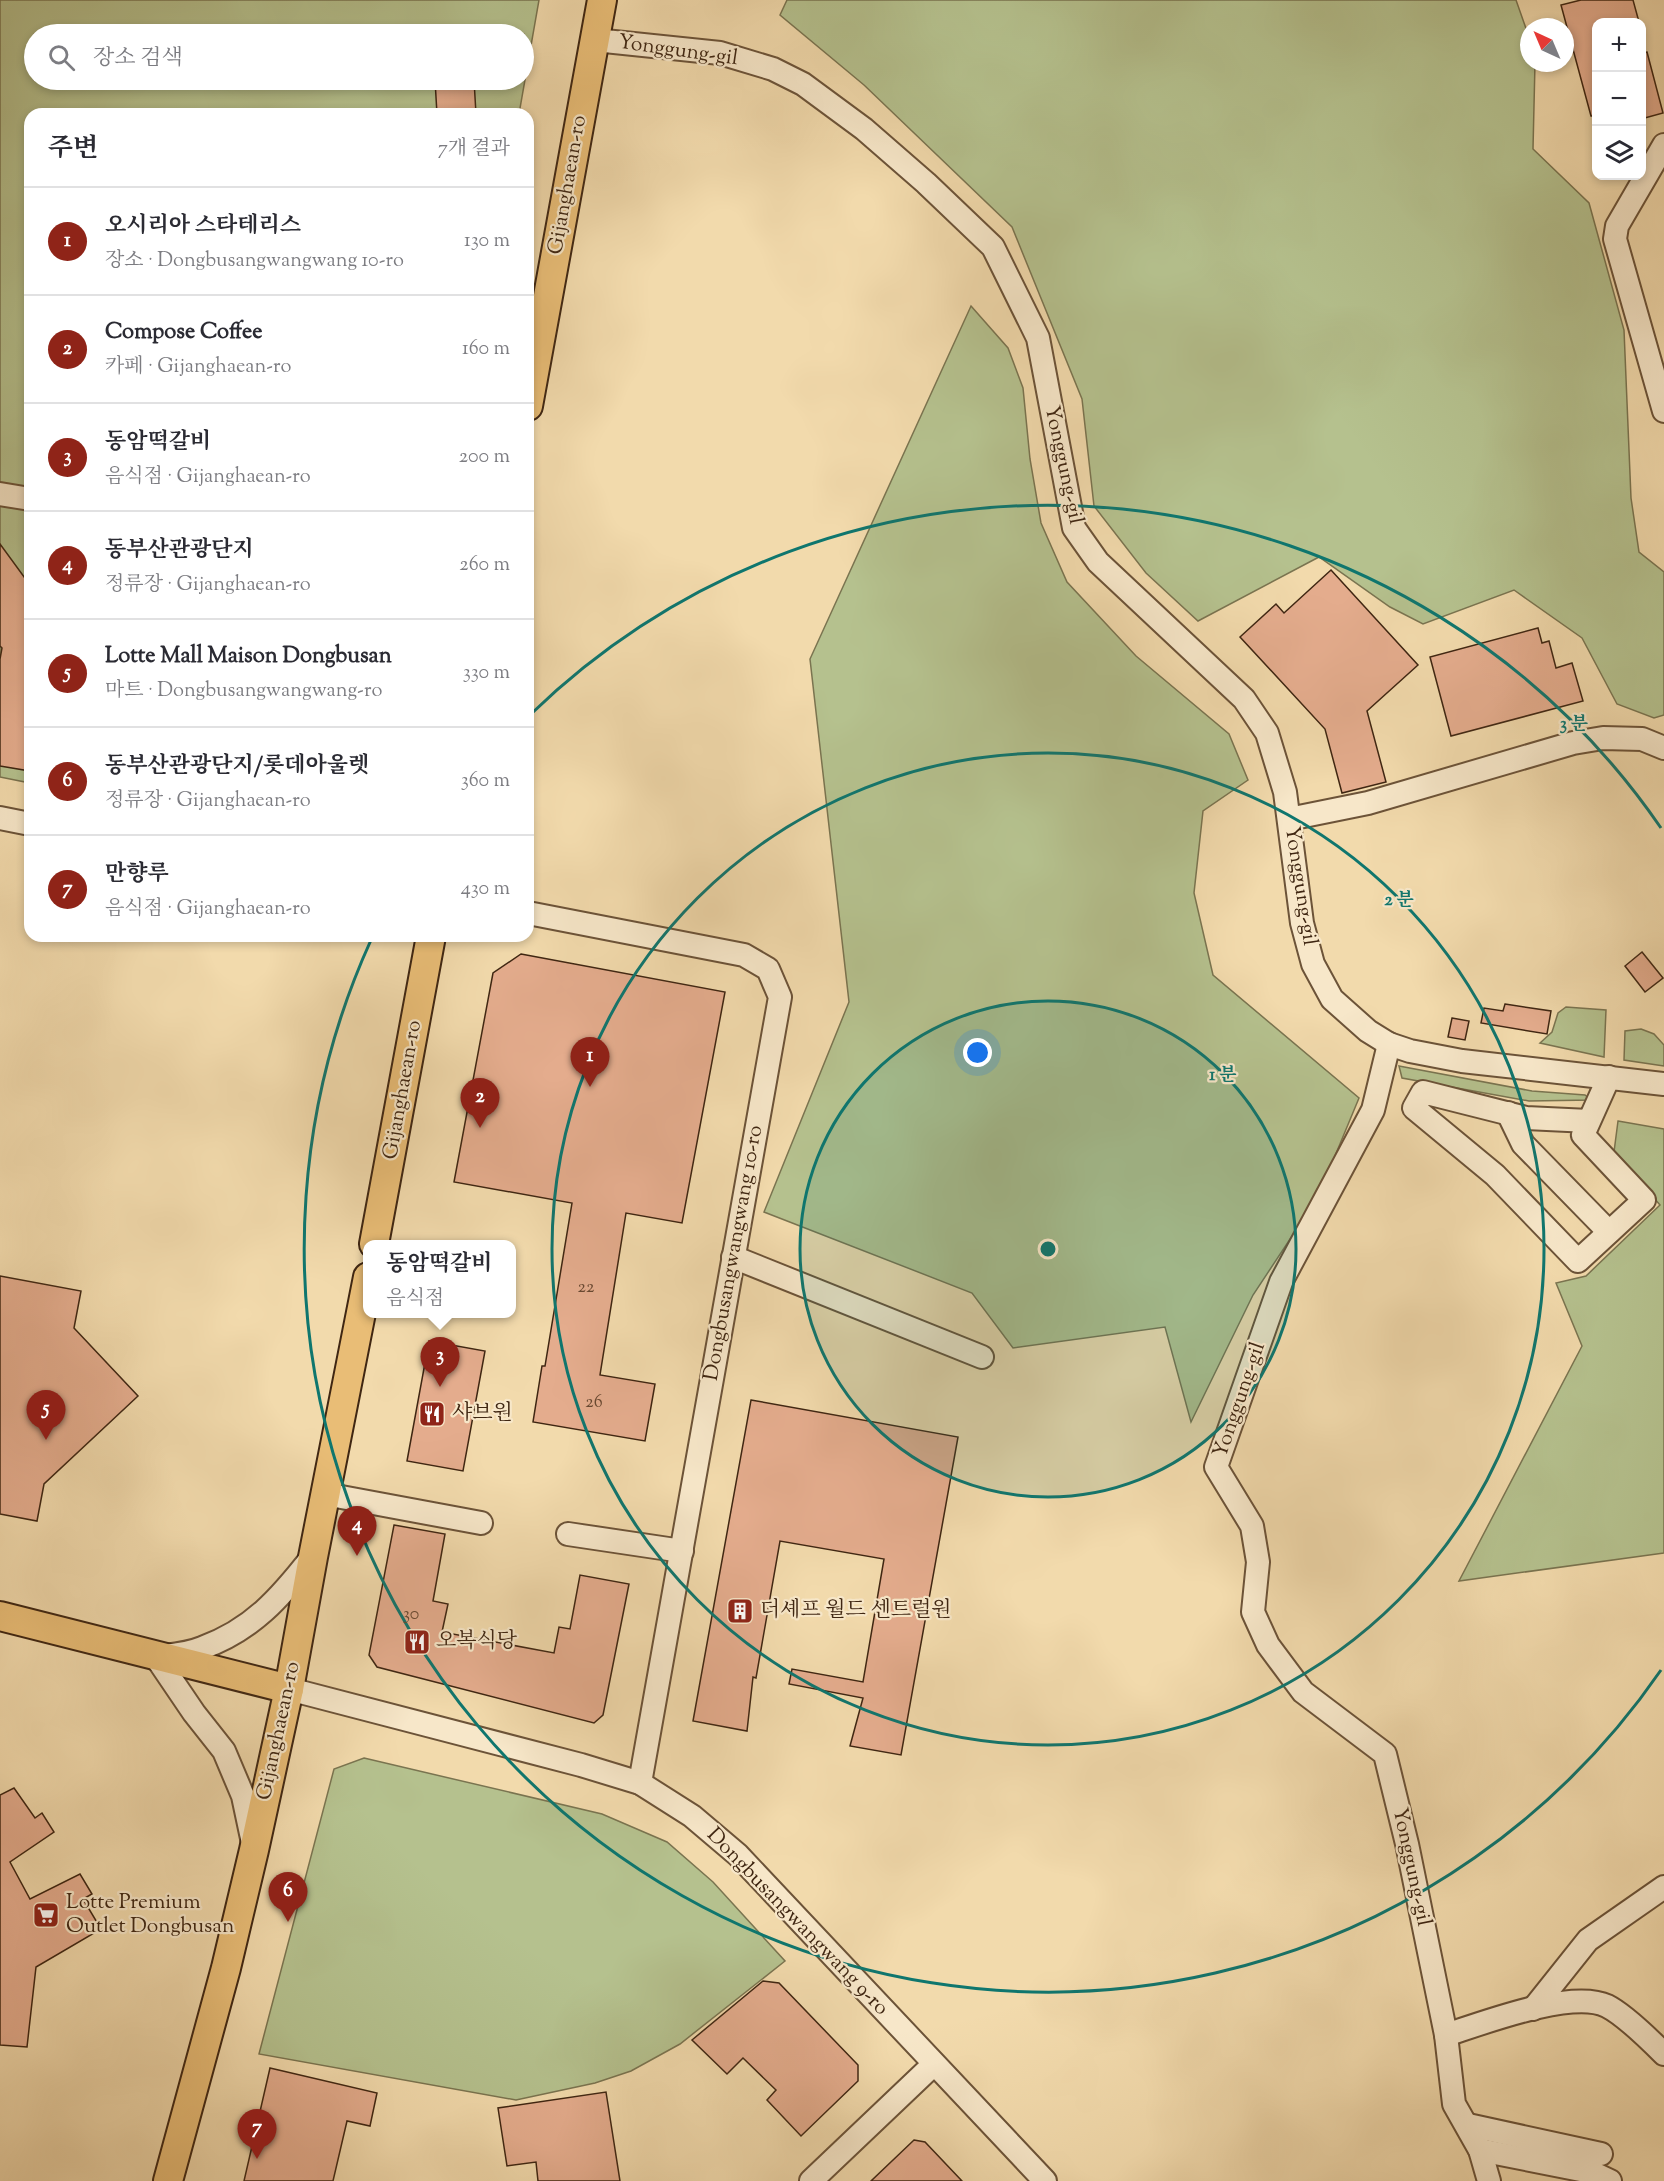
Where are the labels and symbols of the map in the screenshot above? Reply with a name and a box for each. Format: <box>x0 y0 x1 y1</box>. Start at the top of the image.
north arrow <box>1520 18 1574 72</box>
street label: Yonggung-gil <box>616 28 740 74</box>
street label: Gijanghaean-ro <box>541 113 595 257</box>
street label: Yonggung-gil <box>1036 403 1090 527</box>
text: 3 분 <box>1560 712 1589 738</box>
street label: Yonggung-gil <box>1276 824 1324 948</box>
text: 2 분 <box>1384 888 1414 914</box>
street label: Gijanghaean-ro <box>376 1018 430 1162</box>
pin: 1 <box>570 1038 610 1087</box>
your location <box>963 1038 992 1067</box>
text: 1 분 <box>1209 1063 1237 1089</box>
pin: 2 <box>460 1078 500 1128</box>
street label: Dongbusangwangwang 10-ro <box>697 1123 771 1383</box>
centre of rings <box>1038 1239 1058 1259</box>
house number: 22 <box>578 1275 595 1301</box>
pin: 3 <box>420 1338 460 1387</box>
street label: Yonggung-gil <box>1206 1338 1274 1462</box>
pin: 5 <box>26 1390 66 1440</box>
house number: 26 <box>585 1390 603 1416</box>
restaurant icon: 샤브원 <box>417 1399 447 1429</box>
place label: 샤브원 <box>452 1399 513 1429</box>
pin: 4 <box>338 1506 376 1556</box>
building icon: 더셰프 월드 센트럴원 <box>725 1596 755 1626</box>
place label: 더셰프 월드 센트럴원 <box>760 1596 952 1626</box>
house number: 30 <box>403 1602 419 1628</box>
restaurant icon: 오복식당 <box>402 1627 432 1657</box>
place label: 오복식당 <box>436 1627 518 1657</box>
street label: Gijanghaean-ro <box>250 1659 308 1803</box>
street label: Yonggung-gil <box>1384 1805 1438 1929</box>
street label: Dongbusangwangwang 9-ro <box>699 1821 895 2023</box>
pin: 6 <box>268 1872 308 1922</box>
place label: Lotte Premium Outlet Dongbusan <box>66 1888 234 1942</box>
supermarket icon: Lotte Premium Outlet Dongbusan <box>31 1900 61 1930</box>
pin: 7 <box>238 2110 276 2159</box>

